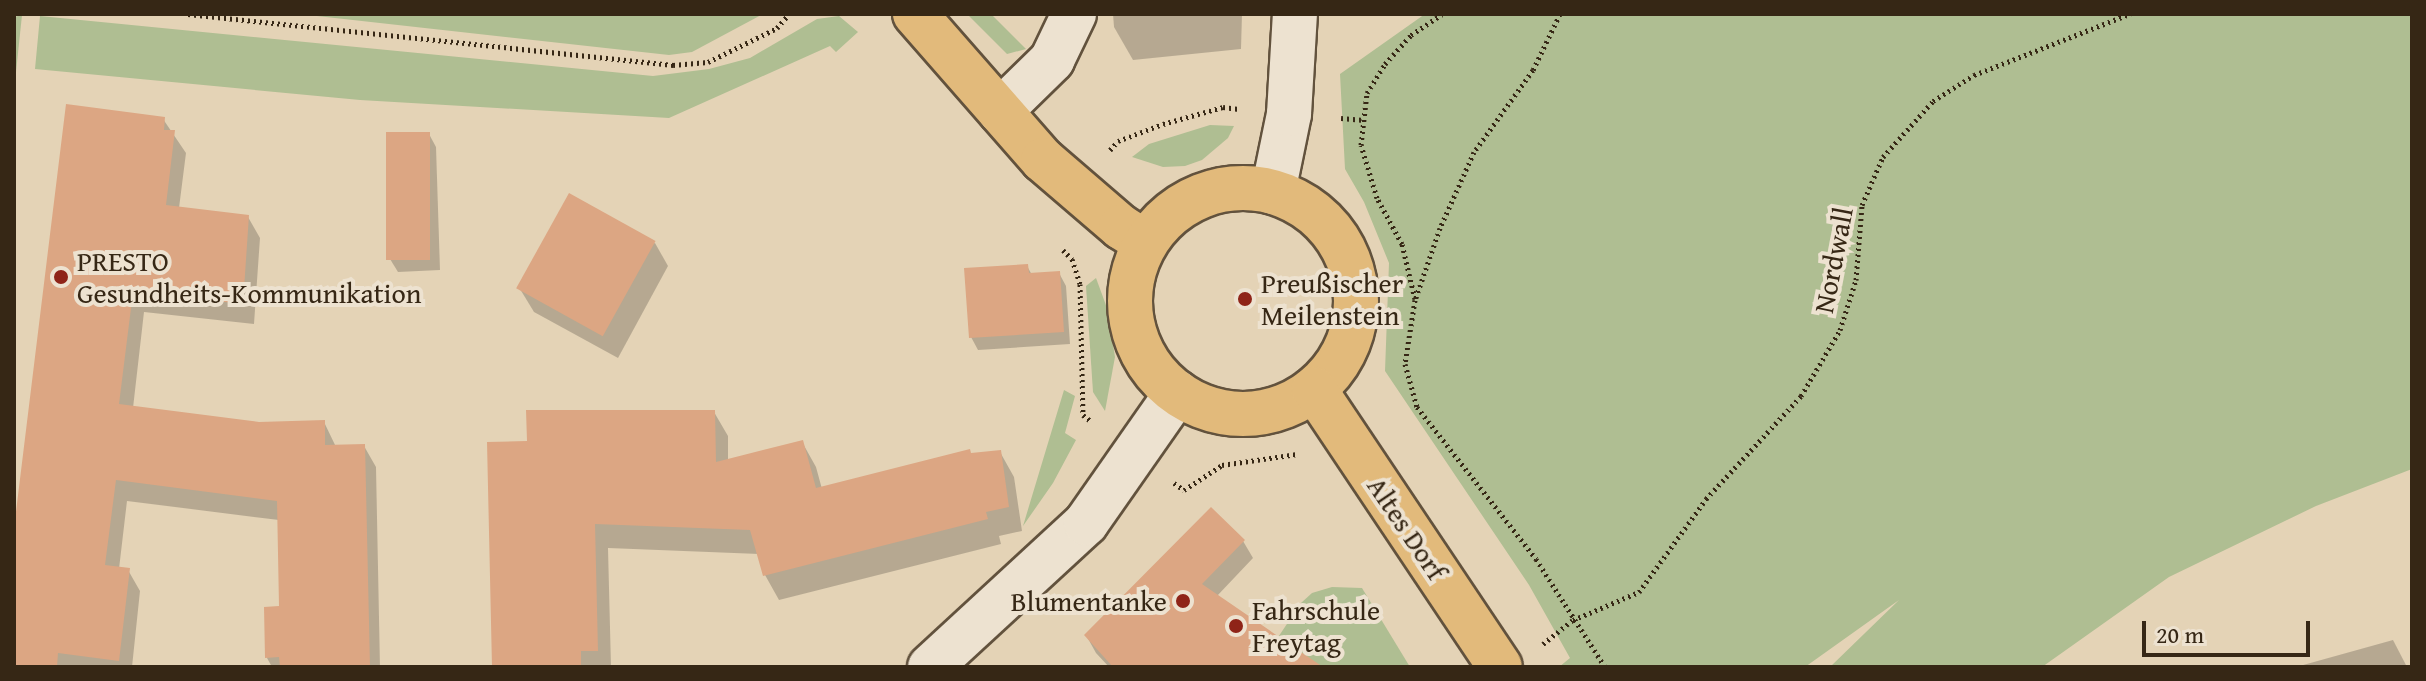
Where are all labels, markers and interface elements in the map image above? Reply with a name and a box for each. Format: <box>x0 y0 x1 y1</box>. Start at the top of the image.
street label: Nordwall <box>1806 204 1860 316</box>
place label: PRESTO Gesundheits-Kommunikation <box>77 244 421 310</box>
place label: Preußischer Meilenstein <box>1261 266 1403 332</box>
marker: PRESTO Gesundheits-Kommunikation <box>52 268 70 286</box>
marker: Preußischer Meilenstein <box>1236 290 1254 308</box>
street label: Altes Dorf <box>1360 470 1454 586</box>
place label: Blumentanke <box>1011 584 1167 618</box>
marker: Blumentanke <box>1174 592 1192 610</box>
place label: Fahrschule Freytag <box>1252 593 1380 659</box>
scale bar <box>2146 605 2314 655</box>
marker: Fahrschule Freytag <box>1227 617 1245 635</box>
text: 20 m <box>2156 617 2204 652</box>

